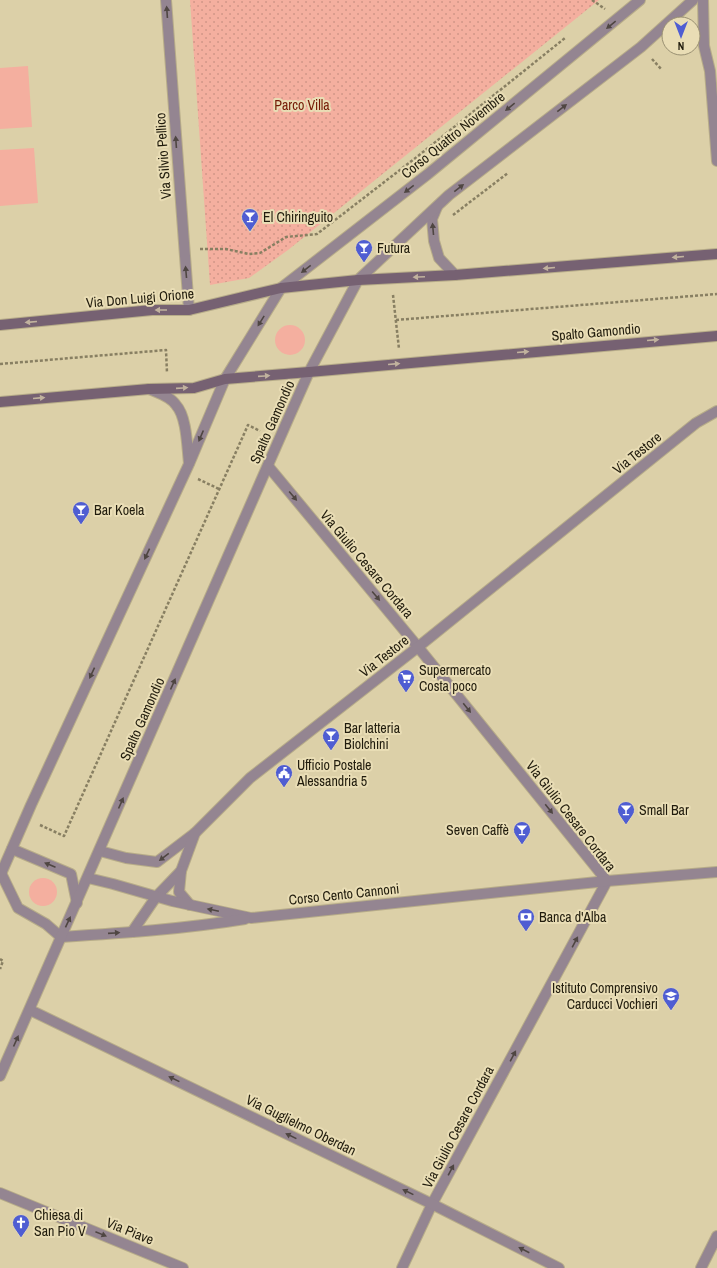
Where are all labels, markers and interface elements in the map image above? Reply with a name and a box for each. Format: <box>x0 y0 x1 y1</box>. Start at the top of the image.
one-way arrow <box>164 6 171 18</box>
north arrow <box>661 16 701 56</box>
one-way arrow <box>605 21 616 30</box>
text: N <box>678 39 684 53</box>
street label: Corso Quattro Novembre <box>398 88 508 182</box>
park label: Parco Villa <box>274 96 330 114</box>
one-way arrow <box>505 103 515 112</box>
one-way arrow <box>556 104 567 112</box>
street label: Via Silvio Pellico <box>151 112 175 200</box>
one-way arrow <box>173 136 180 148</box>
one-way arrow <box>453 183 464 192</box>
one-way arrow <box>403 185 414 193</box>
bar icon: El Chiringuito <box>240 207 260 232</box>
place label: El Chiringuito <box>263 208 333 226</box>
one-way arrow <box>430 223 436 235</box>
bar icon: Futura <box>354 238 374 263</box>
place label: Futura <box>377 239 411 257</box>
one-way arrow <box>672 254 684 260</box>
one-way arrow <box>301 264 312 273</box>
one-way arrow <box>543 264 555 271</box>
one-way arrow <box>182 266 189 278</box>
one-way arrow <box>413 274 425 281</box>
street label: Via Don Luigi Orione <box>85 284 195 312</box>
one-way arrow <box>154 307 167 313</box>
one-way arrow <box>257 315 264 327</box>
one-way arrow <box>25 318 37 325</box>
street label: Spalto Gamondio <box>551 319 641 345</box>
one-way arrow <box>647 337 659 344</box>
one-way arrow <box>517 349 529 356</box>
one-way arrow <box>388 361 400 368</box>
one-way arrow <box>258 372 270 379</box>
street label: Spalto Gamondio <box>246 378 298 466</box>
one-way arrow <box>176 385 188 392</box>
one-way arrow <box>33 395 45 402</box>
street label: Via Testore <box>609 428 665 478</box>
one-way arrow <box>197 431 203 443</box>
one-way arrow <box>288 491 297 502</box>
bar icon: Bar Koela <box>71 500 91 525</box>
place label: Bar Koela <box>94 501 145 519</box>
street label: Via Giulio Cesare Cordara <box>316 506 418 622</box>
one-way arrow <box>144 549 150 560</box>
one-way arrow <box>371 591 380 602</box>
street label: Via Testore <box>356 631 412 681</box>
place label: Supermercato Costa poco <box>419 661 491 695</box>
one-way arrow <box>89 667 95 678</box>
supermarket icon: Supermercato Costa poco <box>396 668 416 693</box>
street label: Spalto Gamondio <box>116 675 168 763</box>
one-way arrow <box>170 678 176 689</box>
one-way arrow <box>462 702 471 713</box>
place label: Bar latteria Biolchini <box>344 719 401 753</box>
bar icon: Bar latteria Biolchini <box>321 726 341 751</box>
place label: Ufficio Postale Alessandria 5 <box>296 756 371 790</box>
street label: Via Giulio Cesare Cordara <box>522 757 620 875</box>
public building icon: Ufficio Postale Alessandria 5 <box>274 763 294 788</box>
one-way arrow <box>118 797 124 808</box>
bar icon: Small Bar <box>616 800 636 825</box>
place label: Small Bar <box>639 801 689 819</box>
one-way arrow <box>544 803 553 814</box>
bar icon: Seven Caffè <box>512 820 532 845</box>
place label: Seven Caffè <box>446 821 509 839</box>
one-way arrow <box>159 853 169 861</box>
one-way arrow <box>44 862 56 868</box>
street label: Corso Cento Cannoni <box>288 879 400 909</box>
one-way arrow <box>207 906 219 912</box>
bank icon: Banca d'Alba <box>516 907 536 932</box>
place label: Banca d'Alba <box>539 908 607 926</box>
one-way arrow <box>65 916 71 927</box>
one-way arrow <box>108 930 120 937</box>
one-way arrow <box>571 936 578 948</box>
place label: Istituto Comprensivo Carducci Vochieri <box>552 979 658 1013</box>
school or university icon: Istituto Comprensivo Carducci Vochieri <box>661 986 681 1011</box>
one-way arrow <box>13 1035 19 1046</box>
one-way arrow <box>509 1050 516 1062</box>
street label: Via Giulio Cesare Cordara <box>418 1062 498 1191</box>
one-way arrow <box>168 1076 180 1082</box>
street label: Via Guglielmo Oberdan <box>243 1091 359 1159</box>
one-way arrow <box>285 1133 297 1139</box>
one-way arrow <box>447 1165 454 1176</box>
one-way arrow <box>402 1189 414 1195</box>
place label: Chiesa di San Pio V <box>34 1206 86 1240</box>
church icon: Chiesa di San Pio V <box>11 1213 31 1238</box>
street label: Via Piave <box>104 1213 156 1249</box>
one-way arrow <box>95 1232 107 1238</box>
one-way arrow <box>518 1247 530 1254</box>

